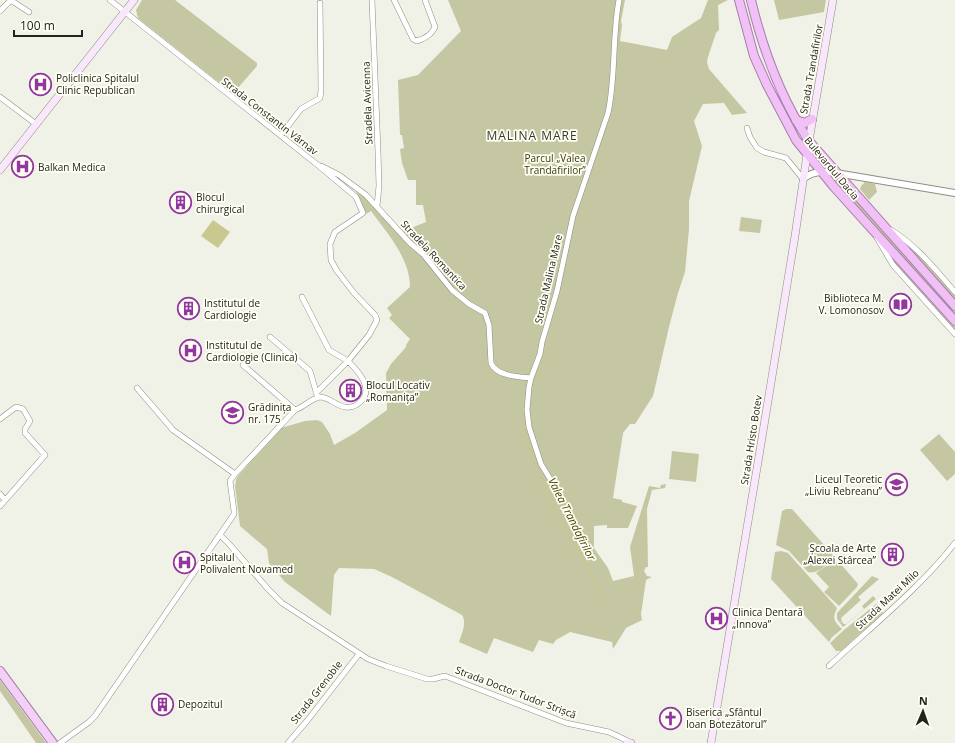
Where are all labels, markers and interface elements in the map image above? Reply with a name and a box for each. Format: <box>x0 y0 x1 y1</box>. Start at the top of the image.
scale bar <box>14 12 82 38</box>
text: 100 m <box>20 17 55 34</box>
street label: Strada Trandafirilor <box>796 23 826 115</box>
street label: Stradela Avicenna <box>359 61 375 145</box>
hospital icon: Policlinica Spitalul Clinic Republican <box>28 71 54 97</box>
place label: Policlinica Spitalul Clinic Republican <box>56 71 139 97</box>
street label: Strada Constantin Vârnav <box>219 74 321 158</box>
district label: MALINA MARE <box>486 127 578 144</box>
street label: Bulevardul Dacia <box>801 133 863 203</box>
park label: Parcul „Valea Trandafirilor” <box>524 151 586 177</box>
hospital icon: Balkan Medica <box>10 154 36 180</box>
place label: Balkan Medica <box>38 160 106 174</box>
building icon: Blocul chirurgical <box>168 190 194 216</box>
place label: Blocul chirurgical <box>196 190 245 216</box>
street label: Stradela Romantica <box>398 217 470 293</box>
street label: Strada Malina Mare <box>531 233 565 325</box>
place label: Biblioteca M. V. Lomonosov <box>818 291 884 317</box>
library icon: Biblioteca M. V. Lomonosov <box>887 291 913 317</box>
building icon: Institutul de Cardiologie <box>175 296 201 322</box>
place label: Institutul de Cardiologie <box>204 296 260 322</box>
hospital icon: Institutul de Cardiologie (Clinica) <box>177 338 203 364</box>
place label: Institutul de Cardiologie (Clinica) <box>206 338 298 364</box>
building icon: Blocul Locativ „Romanița” <box>337 378 363 404</box>
place label: Blocul Locativ „Romanița” <box>366 378 430 404</box>
street label: Strada Hristo Botev <box>737 394 765 486</box>
school or university icon: Grădinița nr. 175 <box>219 400 245 426</box>
place label: Grădinița nr. 175 <box>248 400 291 426</box>
place label: Liceul Teoretic „Liviu Rebreanu” <box>805 472 883 498</box>
school or university icon: Liceul Teoretic „Liviu Rebreanu” <box>884 472 910 498</box>
water label: Valea Trandafirilor <box>545 475 600 563</box>
place label: Școala de Arte „Alexei Stârcea” <box>803 541 877 567</box>
building icon: Școala de Arte „Alexei Stârcea” <box>879 541 905 567</box>
hospital icon: Spitalul Polivalent Novamed <box>172 550 198 576</box>
place label: Spitalul Polivalent Novamed <box>200 550 293 576</box>
street label: Strada Matei Milo <box>852 566 922 632</box>
hospital icon: Clinica Dentară „Innova” <box>703 605 729 631</box>
place label: Clinica Dentară „Innova” <box>732 605 803 631</box>
street label: Strada Grenoble <box>287 657 345 726</box>
street label: Strada Doctor Tudor Strișcă <box>453 662 579 722</box>
building icon: Depozitul <box>150 691 176 717</box>
north arrow <box>903 691 943 731</box>
text: N <box>919 693 928 708</box>
place label: Depozitul <box>178 697 222 711</box>
church icon: Biserica „Sfântul Ioan Botezătorul” <box>657 705 683 731</box>
place label: Biserica „Sfântul Ioan Botezătorul” <box>686 705 767 731</box>

